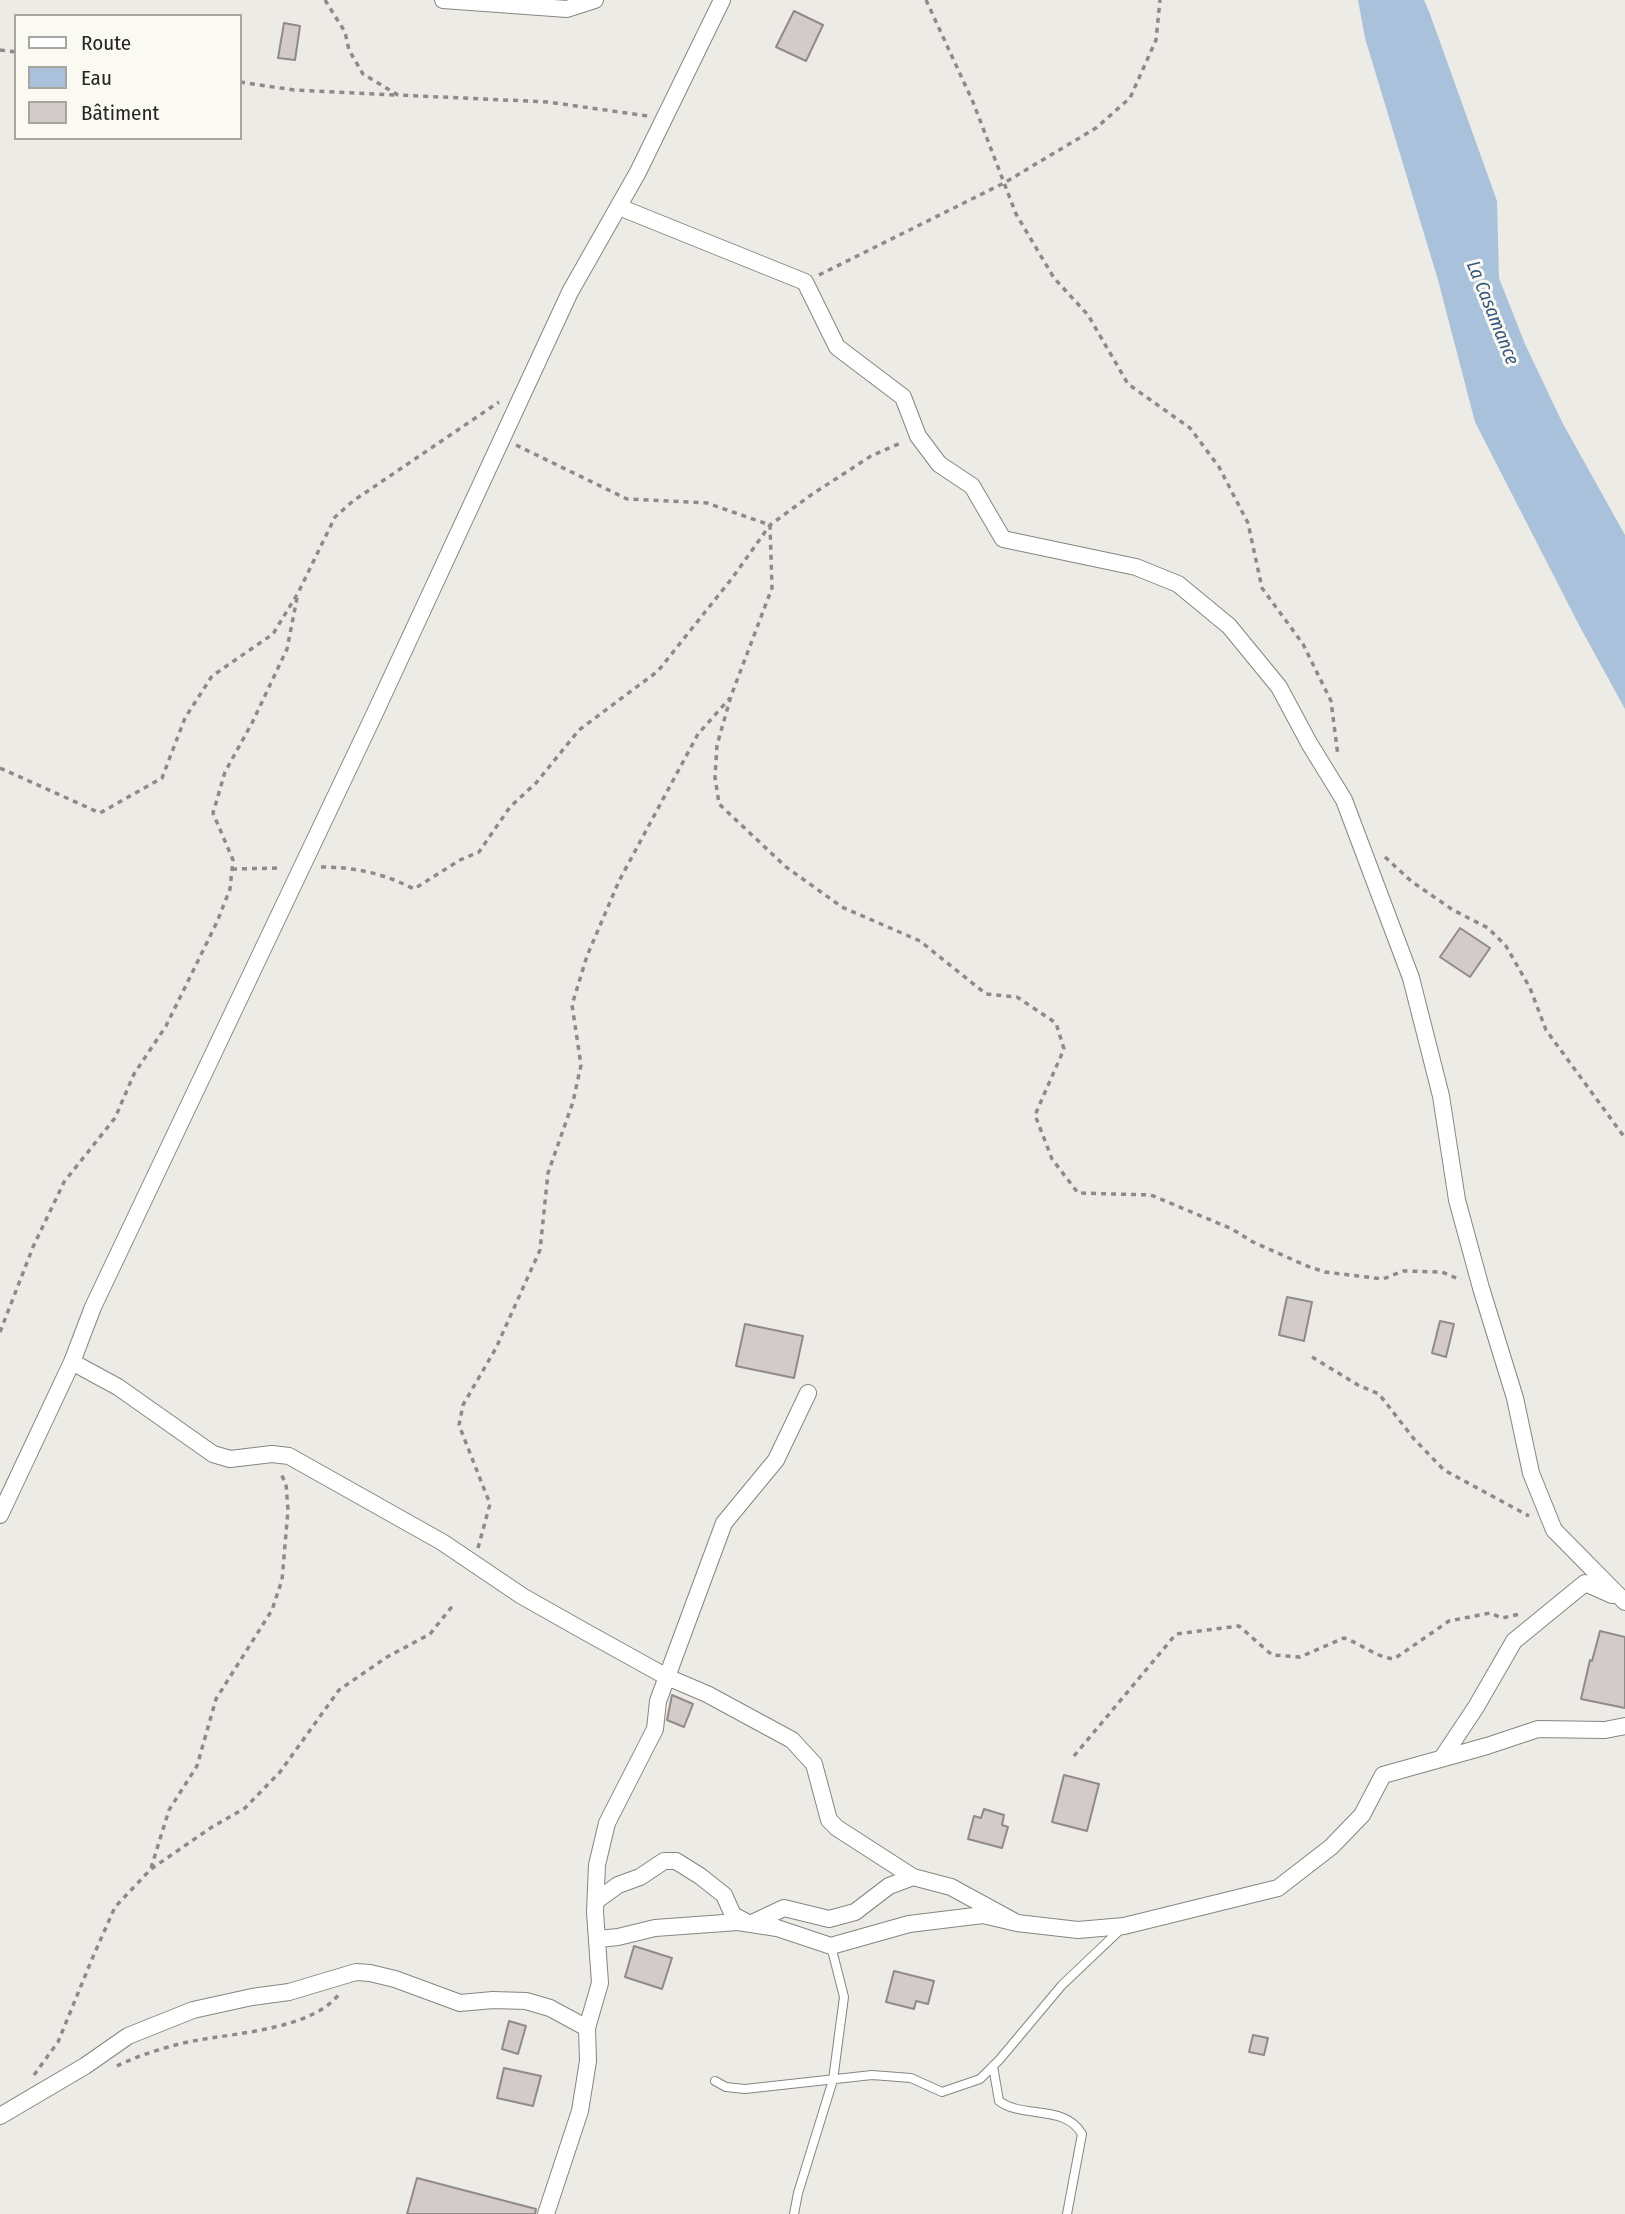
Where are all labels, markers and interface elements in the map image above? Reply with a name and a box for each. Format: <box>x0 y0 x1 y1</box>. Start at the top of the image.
legend <box>14 14 242 140</box>
text: Route <box>81 30 131 56</box>
text: Eau <box>81 65 112 91</box>
text: Bâtiment <box>81 100 159 126</box>
water label: La Casamance <box>1461 258 1523 368</box>

